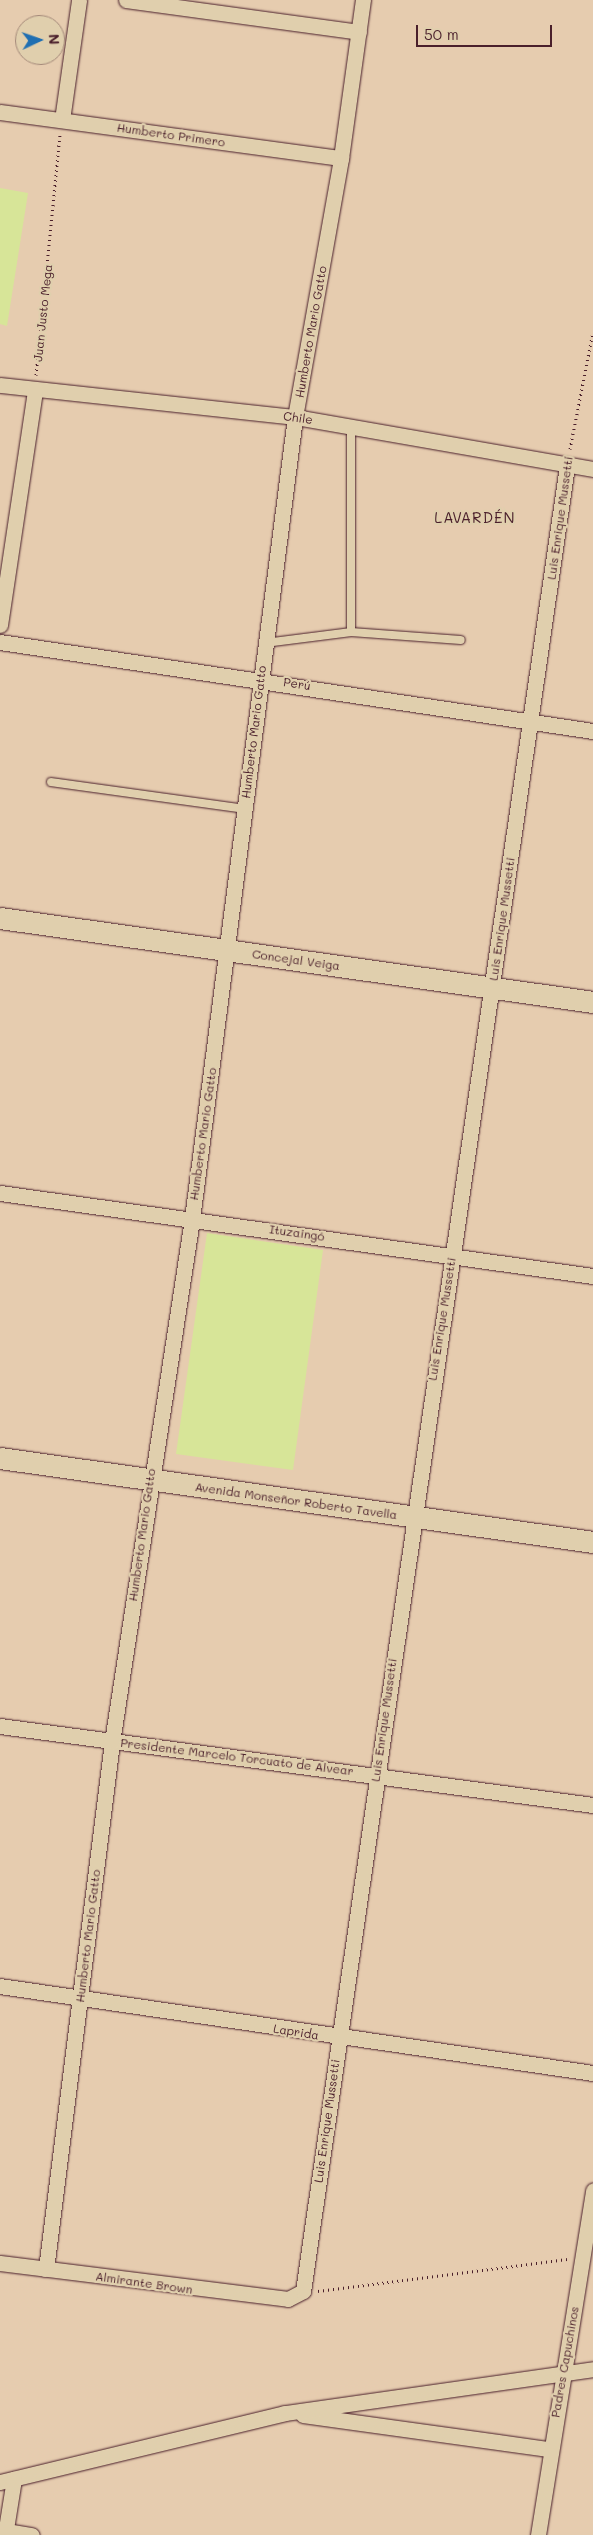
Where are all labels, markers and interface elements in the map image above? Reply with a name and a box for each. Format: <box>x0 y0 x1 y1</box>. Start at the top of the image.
north arrow <box>15 15 65 65</box>
scale bar <box>418 15 554 47</box>
text: 50 m <box>424 24 459 44</box>
text: N <box>45 33 64 45</box>
street label: Humberto Primero <box>116 120 226 150</box>
street label: Juan Justo Mega <box>31 264 55 362</box>
street label: Humberto Mario Gatto <box>292 265 330 399</box>
street label: Chile <box>282 409 314 427</box>
street label: Luis Enrique Mussetti <box>544 455 576 581</box>
district label: LAVARDÉN <box>433 509 517 527</box>
street label: Humberto Mario Gatto <box>239 665 269 799</box>
street label: Perú <box>282 675 312 693</box>
street label: Luis Enrique Mussetti <box>486 856 518 982</box>
street label: Concejal Veiga <box>251 947 341 973</box>
street label: Humberto Mario Gatto <box>187 1067 219 1201</box>
street label: Ituzaingó <box>268 1222 326 1244</box>
street label: Luis Enrique Mussetti <box>425 1256 459 1382</box>
street label: Humberto Mario Gatto <box>126 1468 158 1602</box>
street label: Avenida Monseñor Roberto Tavella <box>194 1480 398 1522</box>
street label: Luis Enrique Mussetti <box>368 1657 400 1783</box>
street label: Presidente Marcelo Torcuato de Alvear <box>120 1736 354 1778</box>
street label: Humberto Mario Gatto <box>73 1869 103 2003</box>
street label: Laprida <box>272 2021 320 2043</box>
street label: Luis Enrique Mussetti <box>311 2058 343 2184</box>
street label: Almirante Brown <box>95 2269 193 2297</box>
street label: Padres Capuchinos <box>548 2305 582 2419</box>

